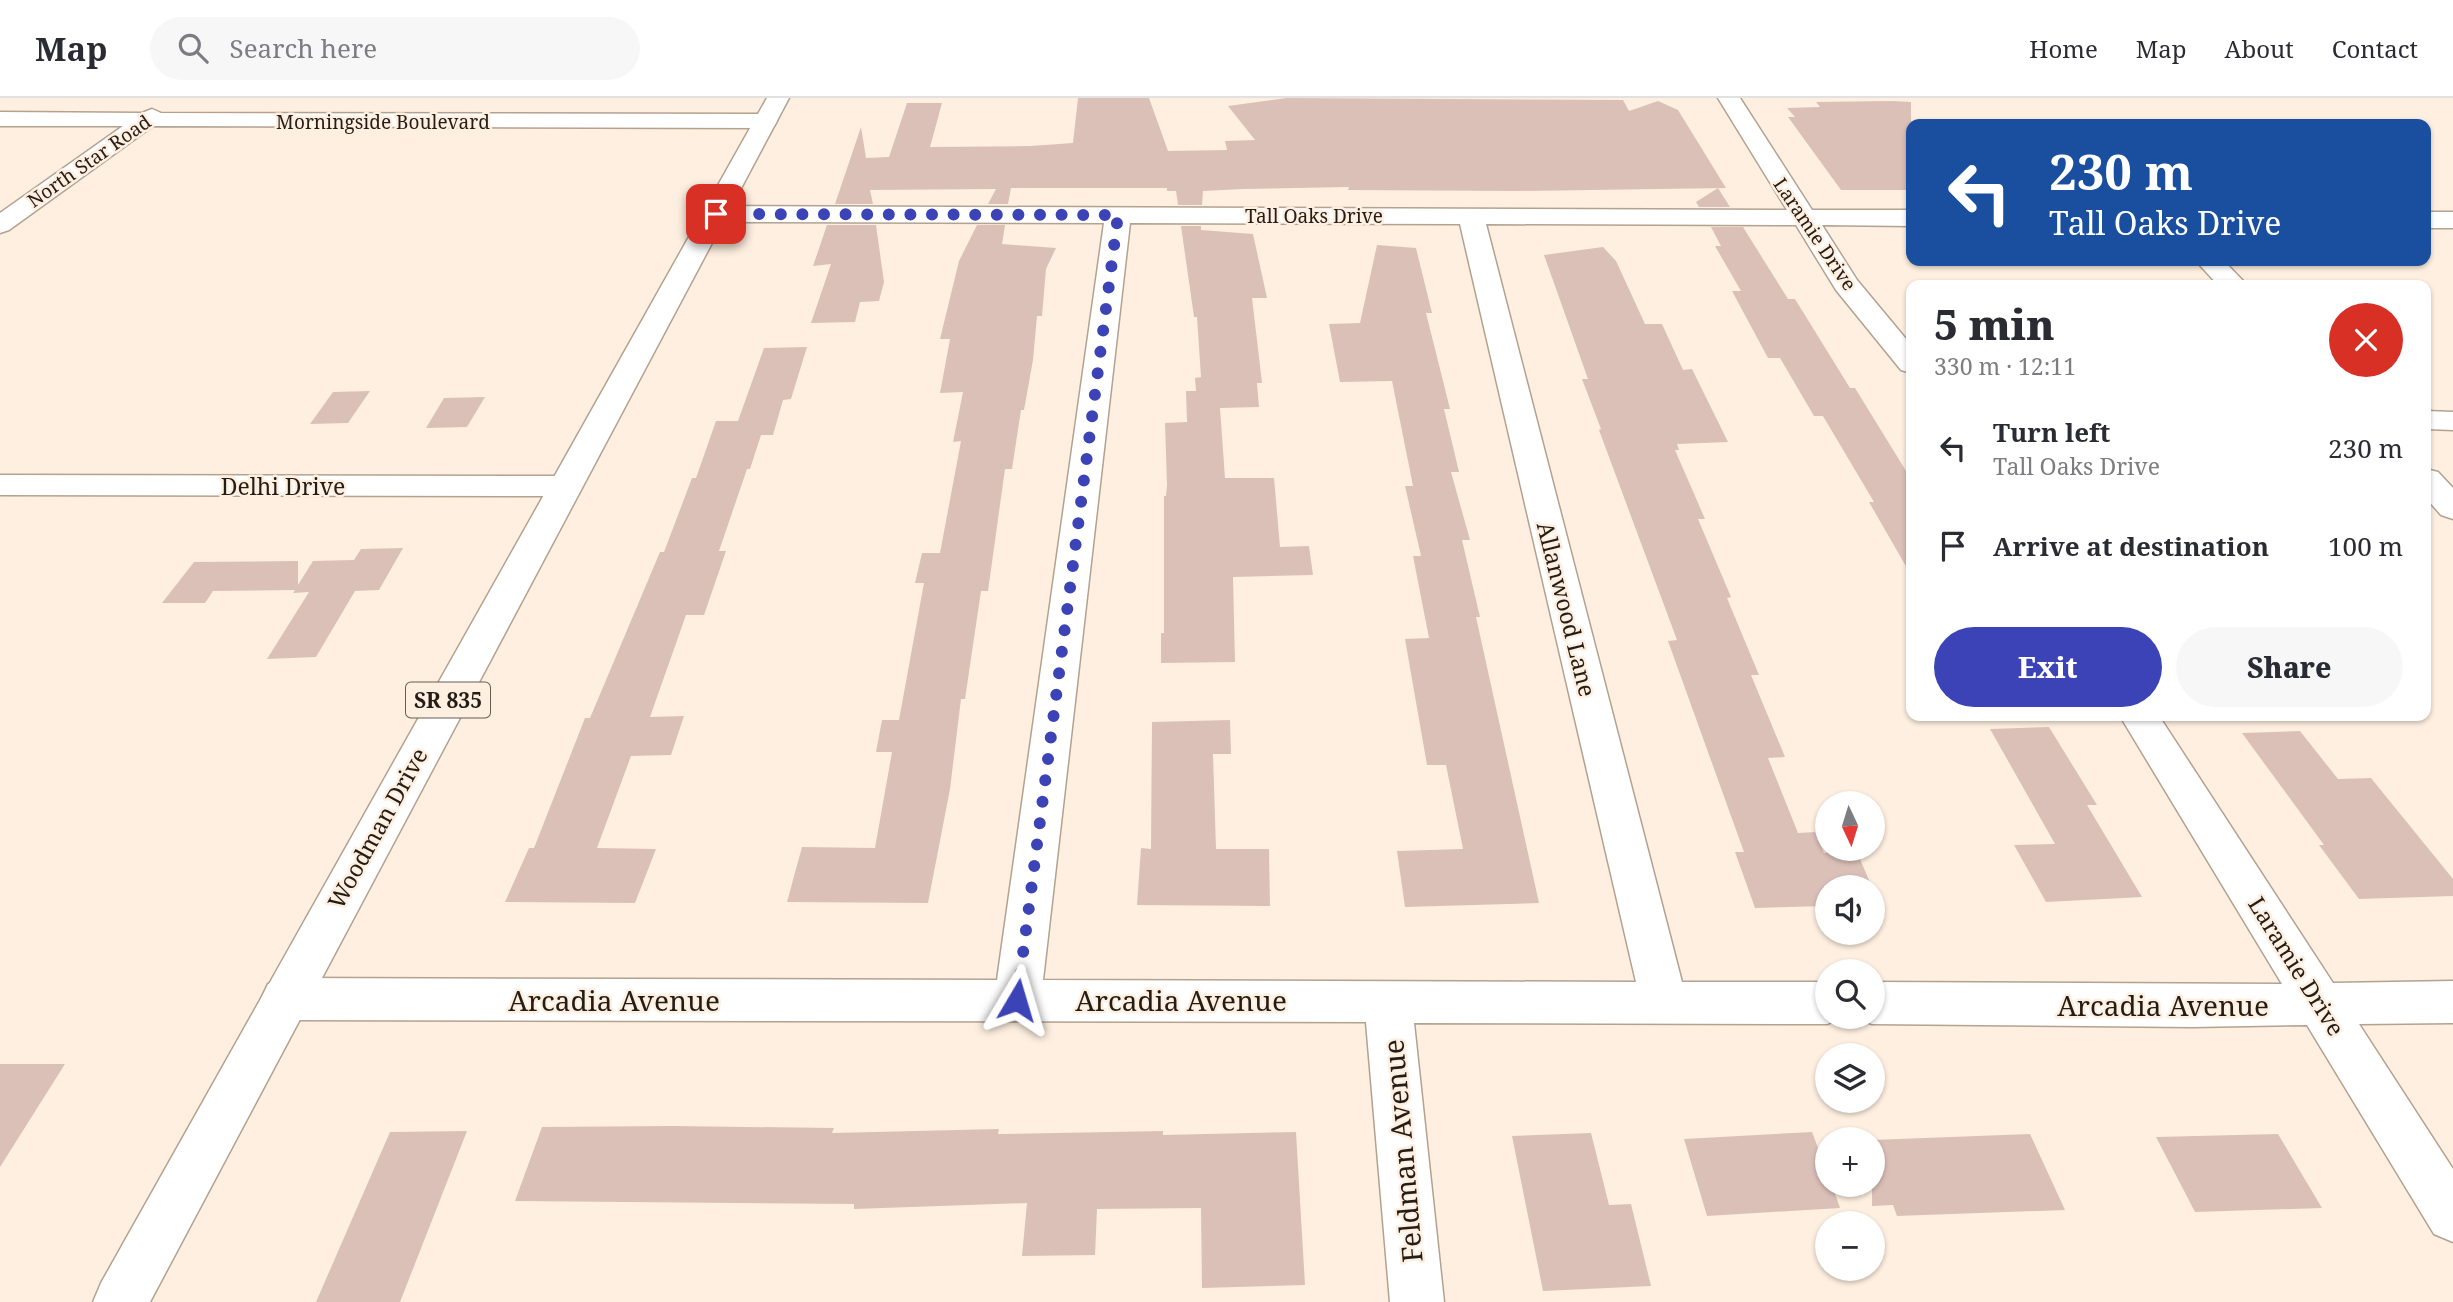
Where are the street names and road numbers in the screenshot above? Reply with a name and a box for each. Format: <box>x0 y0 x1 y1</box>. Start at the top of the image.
street label: North Star Road <box>22 108 156 213</box>
street label: Morningside Boulevard <box>276 109 490 135</box>
street label: Laramie Drive <box>1768 172 1862 296</box>
street label: Tall Oaks Drive <box>1245 203 1383 229</box>
street label: Delhi Drive <box>221 470 345 502</box>
street label: Allanwood Lane <box>1530 518 1604 700</box>
road number: SR 835 <box>406 682 490 718</box>
street label: Woodman Drive <box>320 742 434 914</box>
street label: Laramie Drive <box>2241 890 2353 1042</box>
street label: Arcadia Avenue <box>508 981 720 1019</box>
street label: Arcadia Avenue <box>1075 981 1287 1019</box>
street label: Arcadia Avenue <box>2057 986 2269 1024</box>
street label: Feldman Avenue <box>1373 1038 1431 1264</box>

